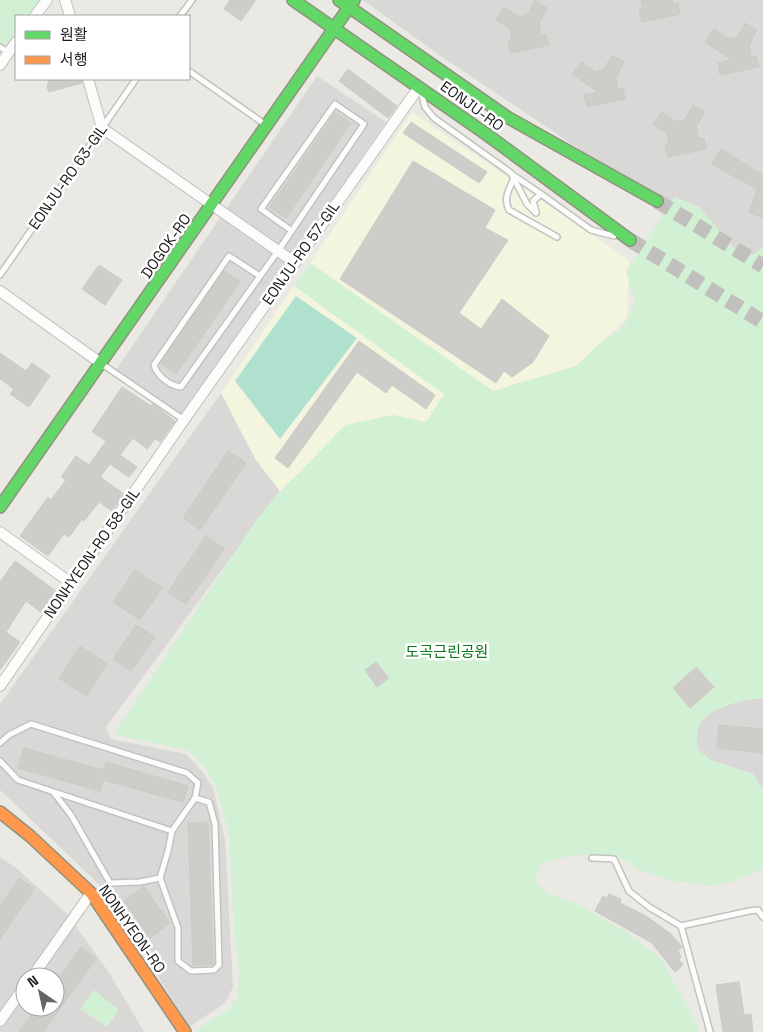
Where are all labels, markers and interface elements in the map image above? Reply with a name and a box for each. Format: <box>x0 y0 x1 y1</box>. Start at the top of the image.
legend <box>15 15 190 80</box>
text: 원활 <box>60 25 88 44</box>
text: 서행 <box>60 50 88 69</box>
street label: EONJU-RO <box>437 76 508 135</box>
street label: EONJU-RO 63-GIL <box>24 120 111 233</box>
street label: EONJU-RO 57-GIL <box>258 197 344 308</box>
street label: DOGOK-RO <box>136 210 195 282</box>
street label: NONHYEON-RO 58-GIL <box>40 484 144 621</box>
park label: 도곡근린공원 <box>406 642 488 661</box>
street label: NONHYEON-RO <box>95 881 170 977</box>
north arrow <box>15 967 65 1017</box>
text: N <box>24 971 42 991</box>

